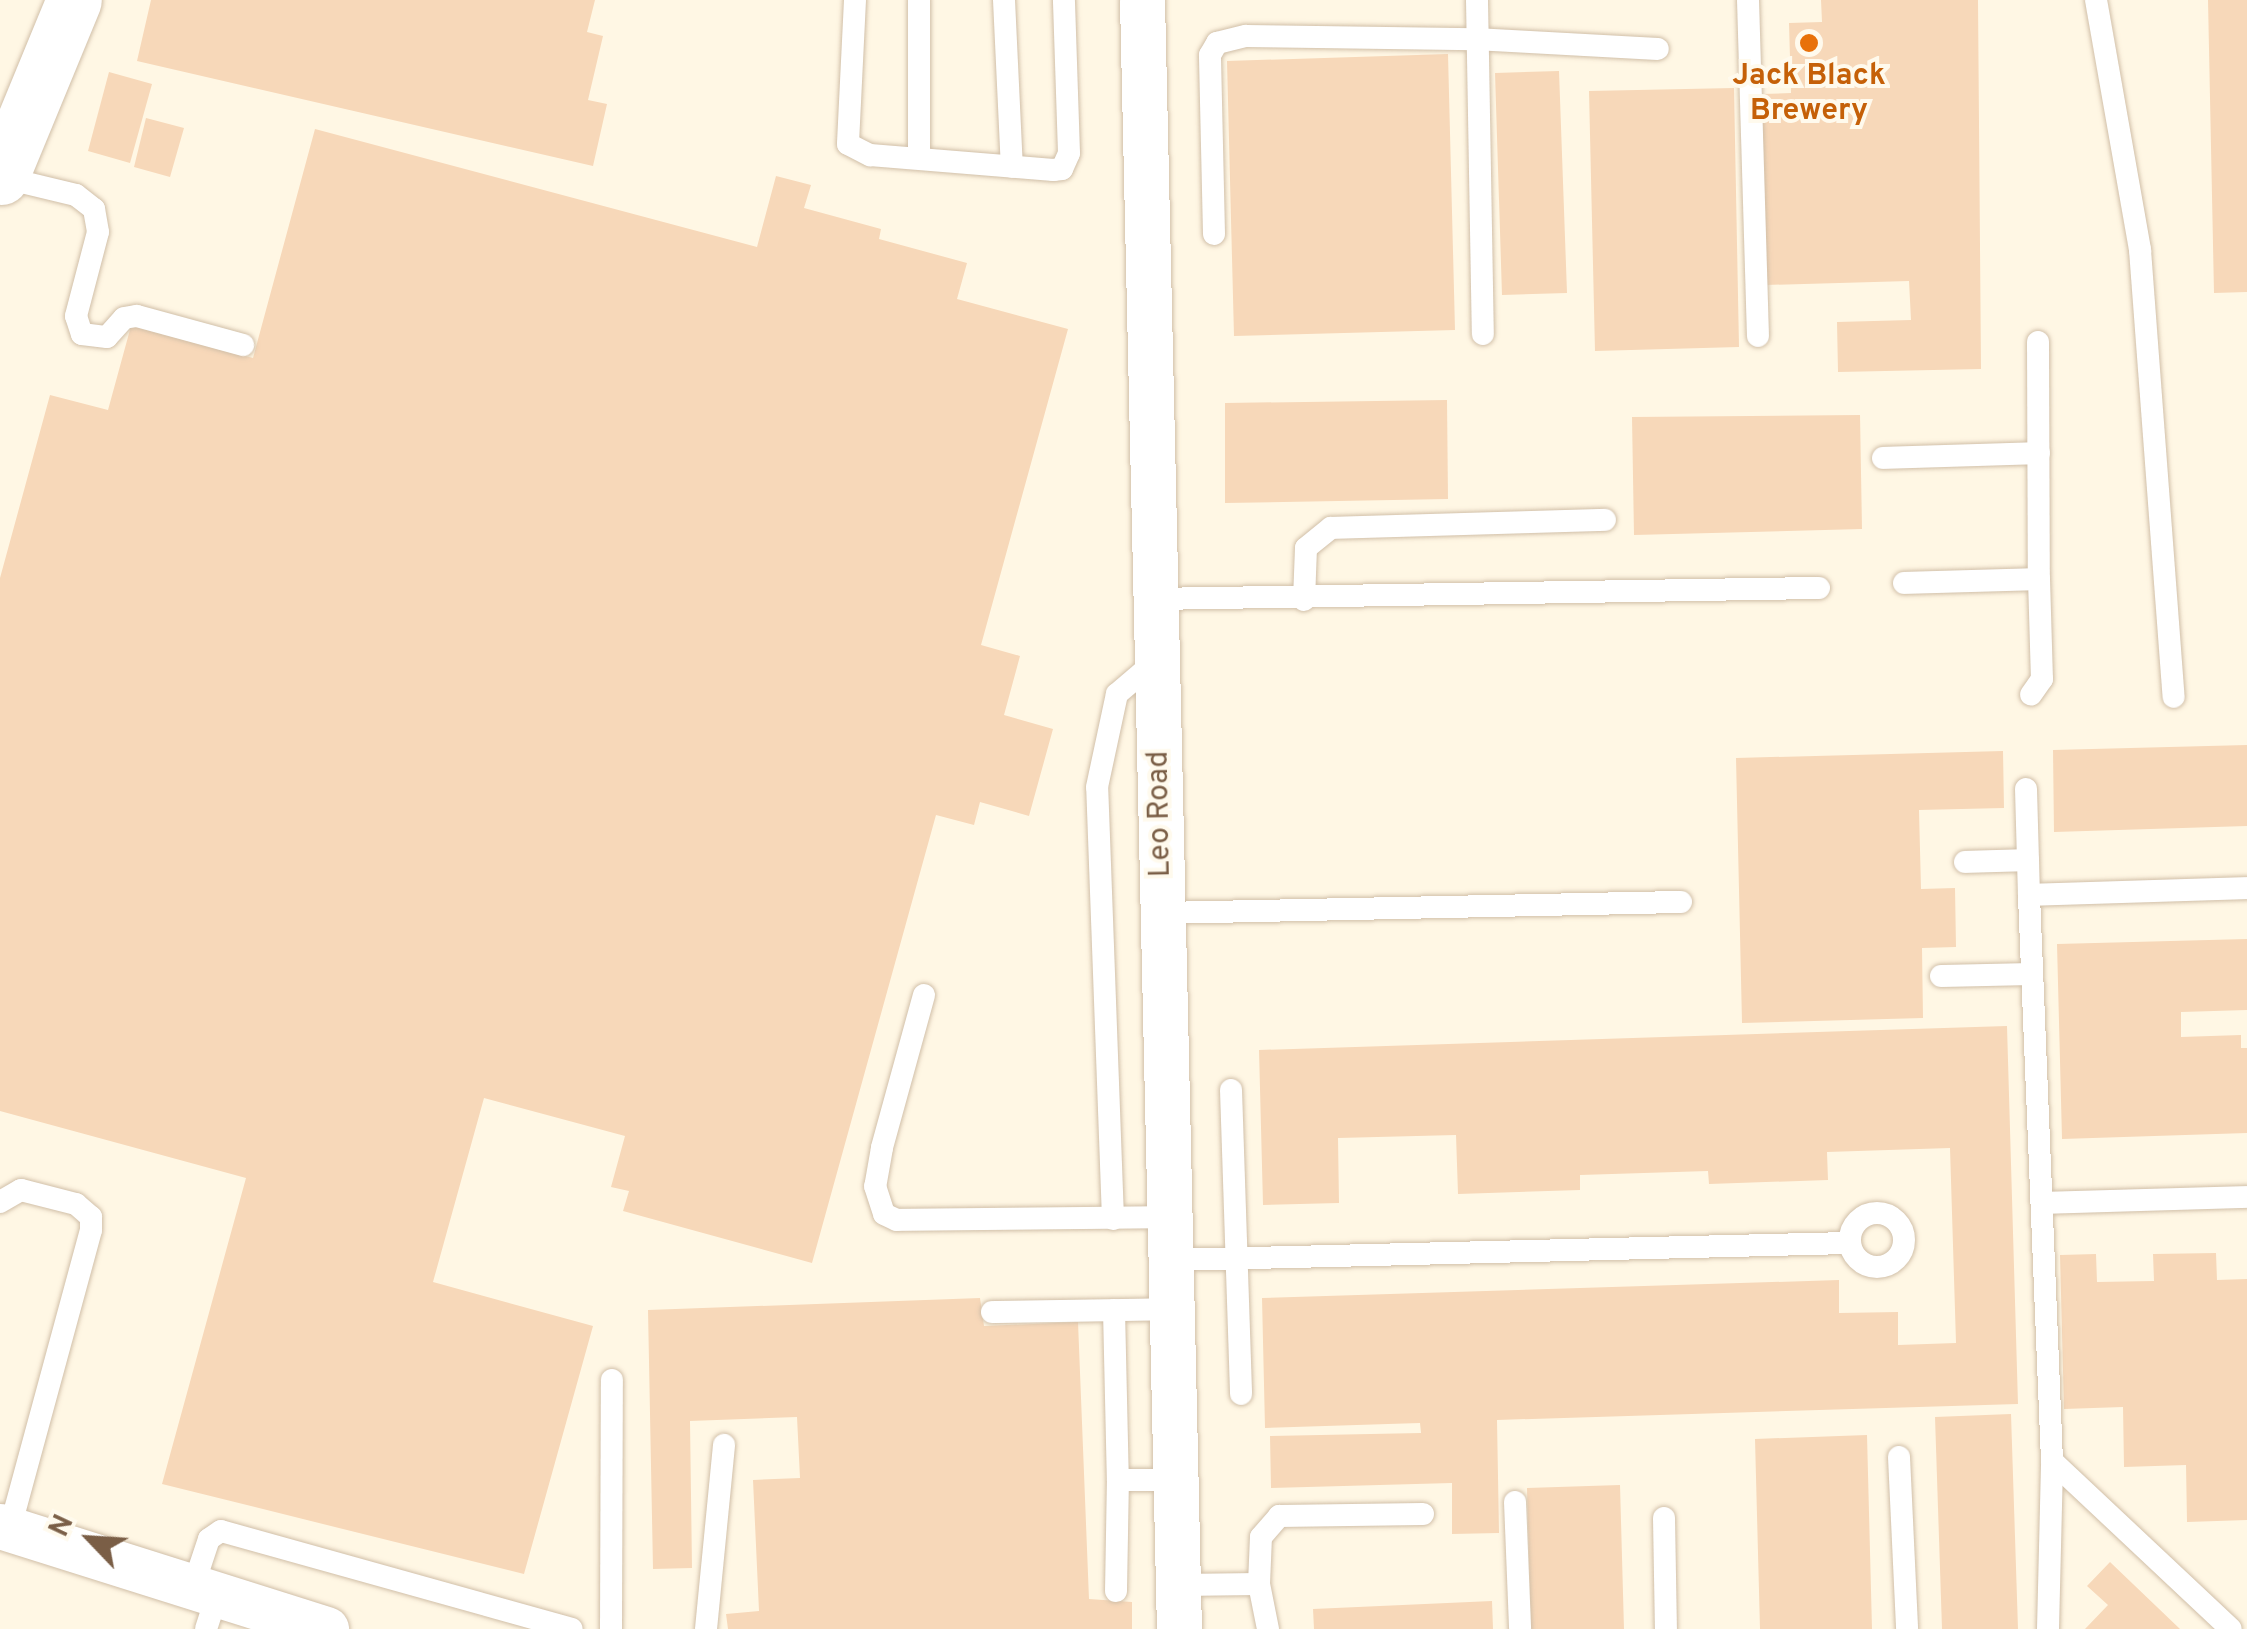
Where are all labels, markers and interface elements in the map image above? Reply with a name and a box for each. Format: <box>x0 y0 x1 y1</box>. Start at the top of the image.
marker: Jack Black Brewery <box>1798 32 1820 54</box>
place label: Jack Black Brewery <box>1732 59 1886 130</box>
street label: Leo Road <box>1142 750 1180 878</box>
north arrow <box>40 1489 140 1589</box>
text: N <box>42 1510 83 1543</box>

